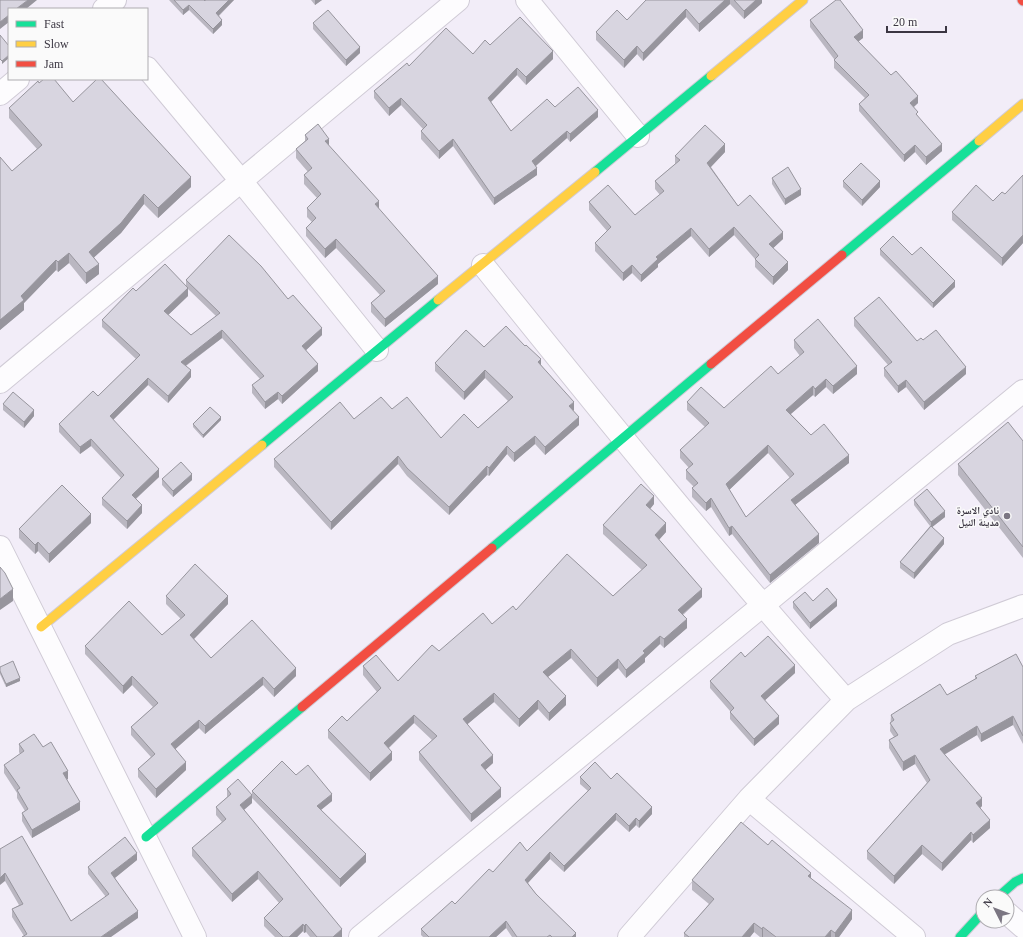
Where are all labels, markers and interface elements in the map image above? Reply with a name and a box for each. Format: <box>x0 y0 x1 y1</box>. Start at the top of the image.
legend <box>8 8 148 80</box>
scale bar <box>887 8 946 34</box>
text: 20 m <box>893 15 918 29</box>
text: Fast <box>44 17 65 31</box>
text: Slow <box>44 37 69 51</box>
text: Jam <box>44 57 64 71</box>
place label: نادي الاسرة مدينة النيل <box>957 505 999 529</box>
marker: نادي الاسرة مدينة النيل <box>1002 511 1012 521</box>
north arrow <box>975 889 1015 929</box>
text: N <box>980 895 995 909</box>

